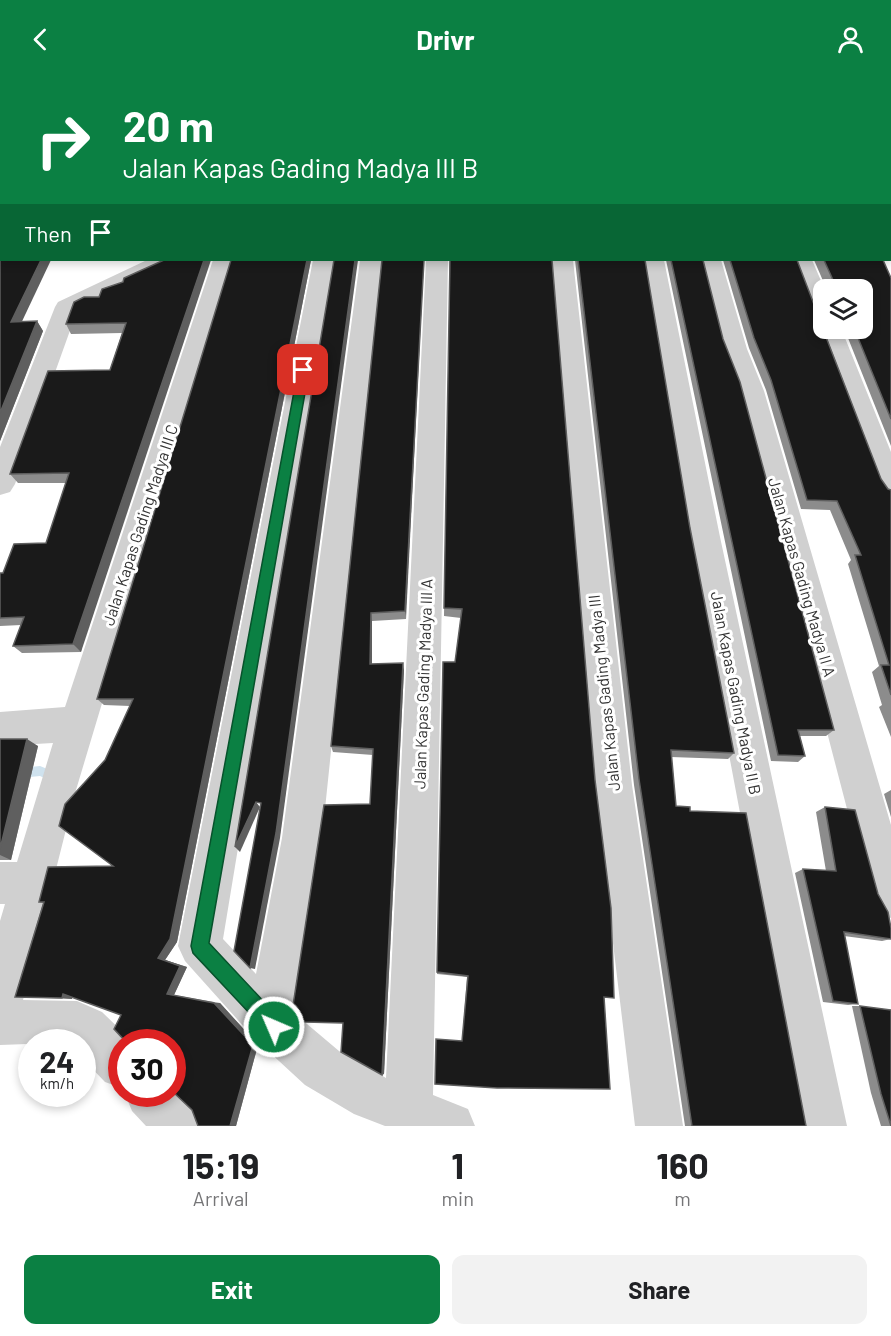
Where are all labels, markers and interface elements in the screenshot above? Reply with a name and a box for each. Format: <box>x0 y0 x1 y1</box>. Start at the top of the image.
icon: back <box>24 23 57 56</box>
text: Drivr <box>416 23 475 55</box>
icon: person <box>834 23 867 56</box>
text: 20 m <box>123 100 214 150</box>
icon: right <box>24 102 102 180</box>
text: Jalan Kapas Gading Madya III B <box>123 151 478 183</box>
icon: arrive <box>84 216 117 249</box>
text: Then <box>24 220 72 246</box>
map controls <box>813 279 873 339</box>
button: layers <box>813 279 873 339</box>
pin <box>277 344 328 395</box>
icon: arrive <box>286 353 319 386</box>
street label: Jalan Kapas Gading Madya III C <box>98 422 181 628</box>
street label: Jalan Kapas Gading Madya II A <box>765 475 840 679</box>
street label: Jalan Kapas Gading Madya III A <box>409 578 436 789</box>
street label: Jalan Kapas Gading Madya II B <box>707 590 766 796</box>
street label: Jalan Kapas Gading Madya III <box>584 594 623 792</box>
position arrow <box>242 995 306 1059</box>
speed limit sign: 30 <box>108 1029 186 1107</box>
text: 24 <box>40 1043 74 1079</box>
text: km/h <box>40 1074 74 1092</box>
text: 15:19 <box>182 1143 259 1186</box>
text: 1 <box>451 1143 464 1186</box>
text: 160 <box>656 1143 709 1186</box>
text: Arrival <box>193 1186 249 1210</box>
text: min <box>442 1186 474 1210</box>
text: m <box>674 1186 691 1210</box>
button: Exit <box>24 1255 440 1324</box>
button: Share <box>452 1255 867 1324</box>

